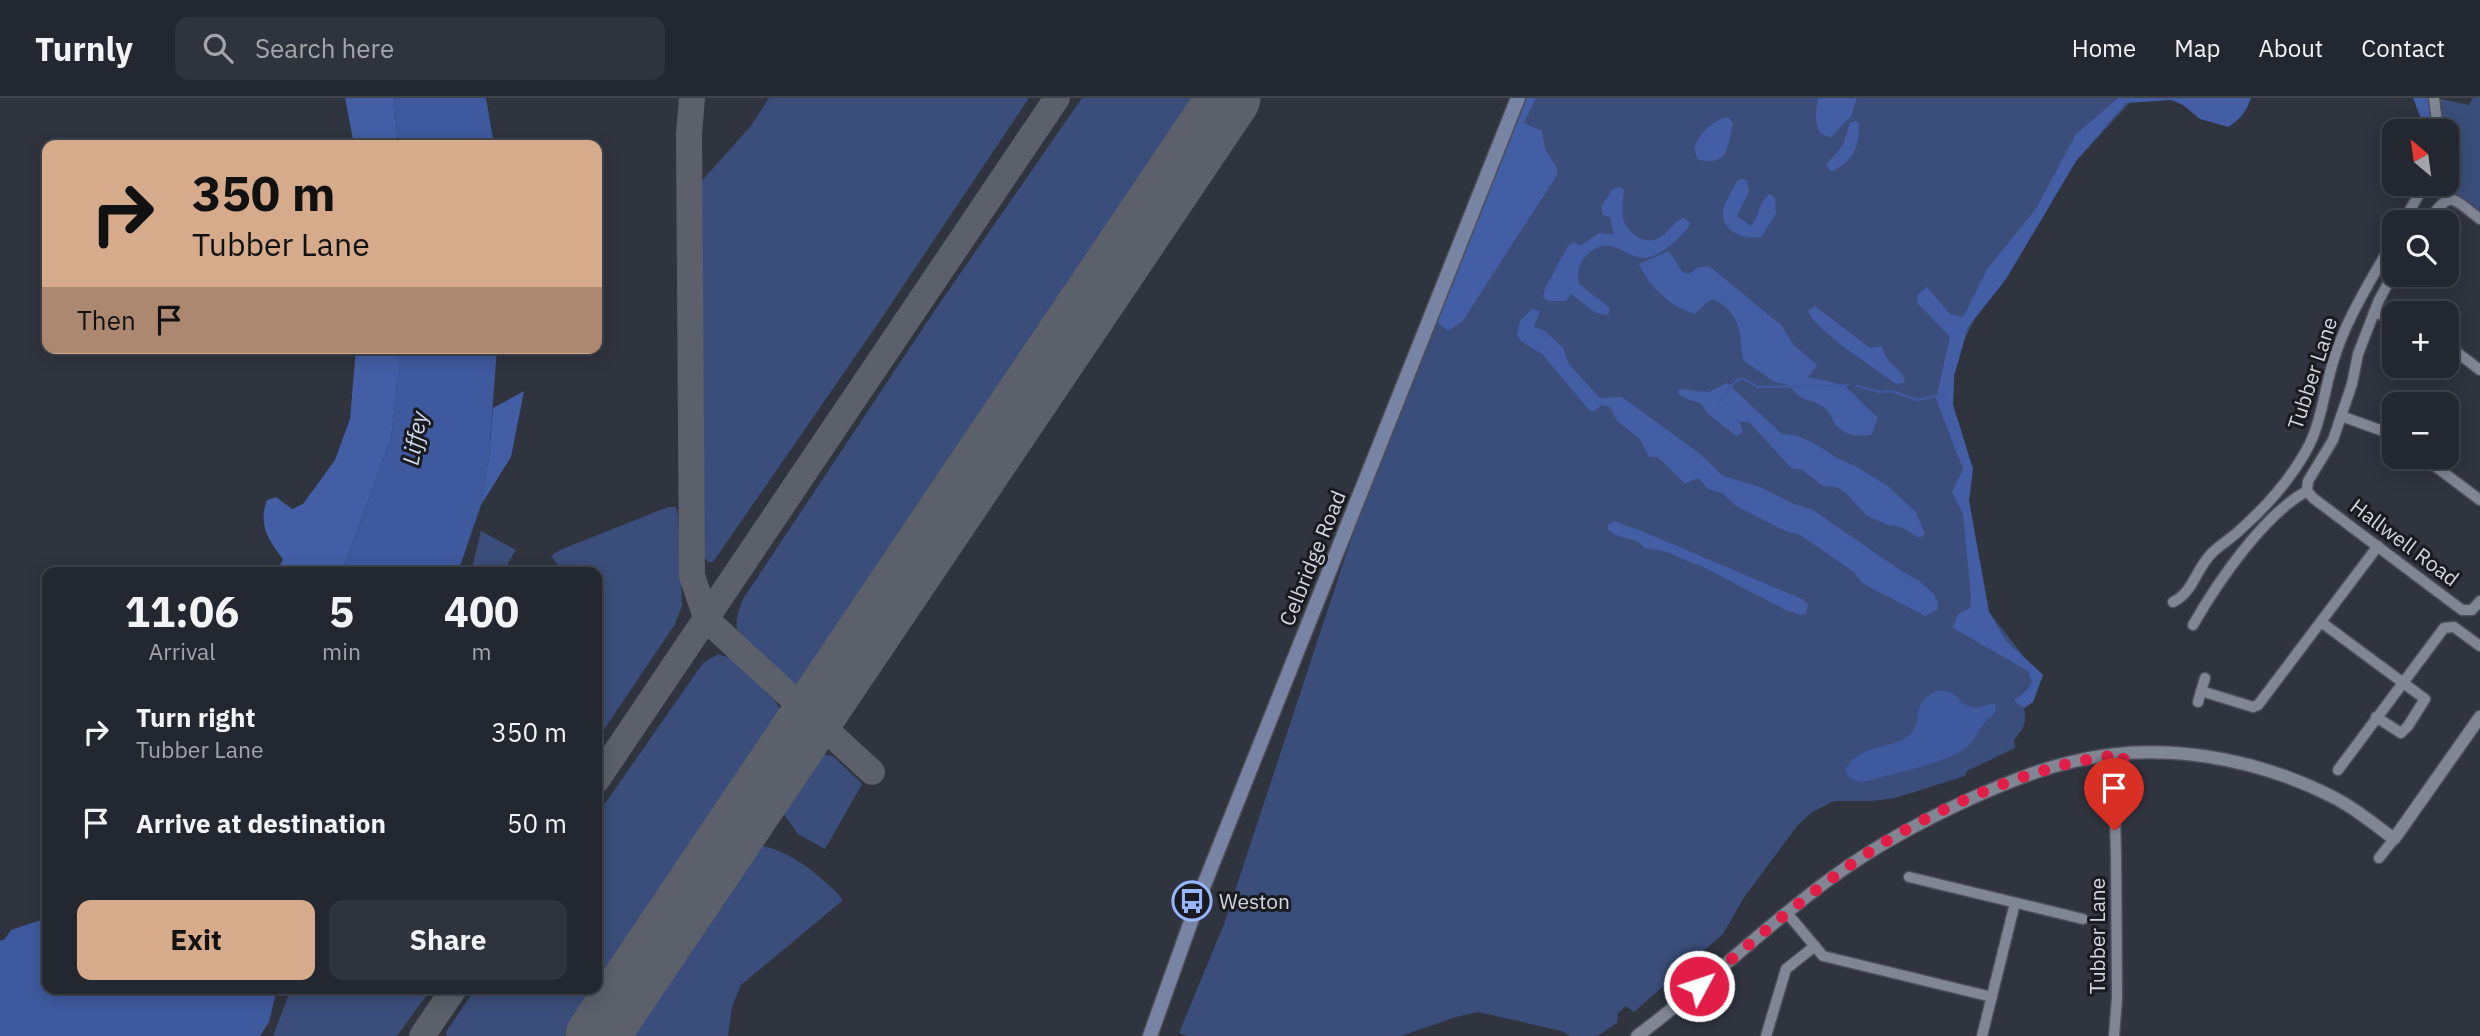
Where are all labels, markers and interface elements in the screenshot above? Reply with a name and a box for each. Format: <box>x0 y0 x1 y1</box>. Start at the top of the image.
search box <box>175 17 665 80</box>
text: Turnly <box>35 27 133 70</box>
icon: search <box>199 29 237 67</box>
text: Search here <box>255 31 394 65</box>
text: Home <box>2072 32 2136 64</box>
text: Map <box>2174 32 2220 64</box>
text: About <box>2258 32 2323 64</box>
text: Contact <box>2361 32 2445 64</box>
north arrow <box>2382 119 2459 196</box>
map controls <box>2382 119 2459 469</box>
text: 350 m <box>192 161 336 224</box>
icon: right <box>77 168 168 259</box>
button: search <box>2382 210 2459 287</box>
text: Tubber Lane <box>192 223 370 265</box>
icon: arrive <box>150 301 188 339</box>
button: + <box>2382 301 2459 378</box>
text: Then <box>77 303 136 337</box>
street label: Tubber Lane <box>2281 313 2343 433</box>
button: − <box>2382 392 2459 469</box>
water label: Liffey <box>395 408 434 467</box>
street label: Celbridge Road <box>1272 486 1352 630</box>
street label: Hallwell Road <box>2345 492 2465 592</box>
text: 11:06 <box>125 584 239 639</box>
text: 5 <box>329 584 354 639</box>
text: 400 <box>444 584 519 639</box>
text: Arrival <box>149 636 216 666</box>
text: min <box>322 636 361 666</box>
text: m <box>471 636 492 666</box>
text: Turn right <box>136 700 255 734</box>
icon: right <box>77 713 115 751</box>
text: 350 m <box>491 715 567 749</box>
text: Tubber Lane <box>136 734 264 764</box>
pin <box>2084 758 2144 830</box>
icon: arrive <box>2095 769 2133 807</box>
icon: arrive <box>77 804 115 842</box>
text: Arrive at destination <box>136 806 386 840</box>
text: 50 m <box>507 806 567 840</box>
street label: Tubber Lane <box>2083 878 2111 994</box>
bus stop icon: Weston <box>1171 880 1213 922</box>
place label: Weston <box>1219 887 1290 915</box>
button: Exit <box>77 900 315 980</box>
button: Share <box>329 900 567 980</box>
position arrow <box>1662 949 1736 1023</box>

